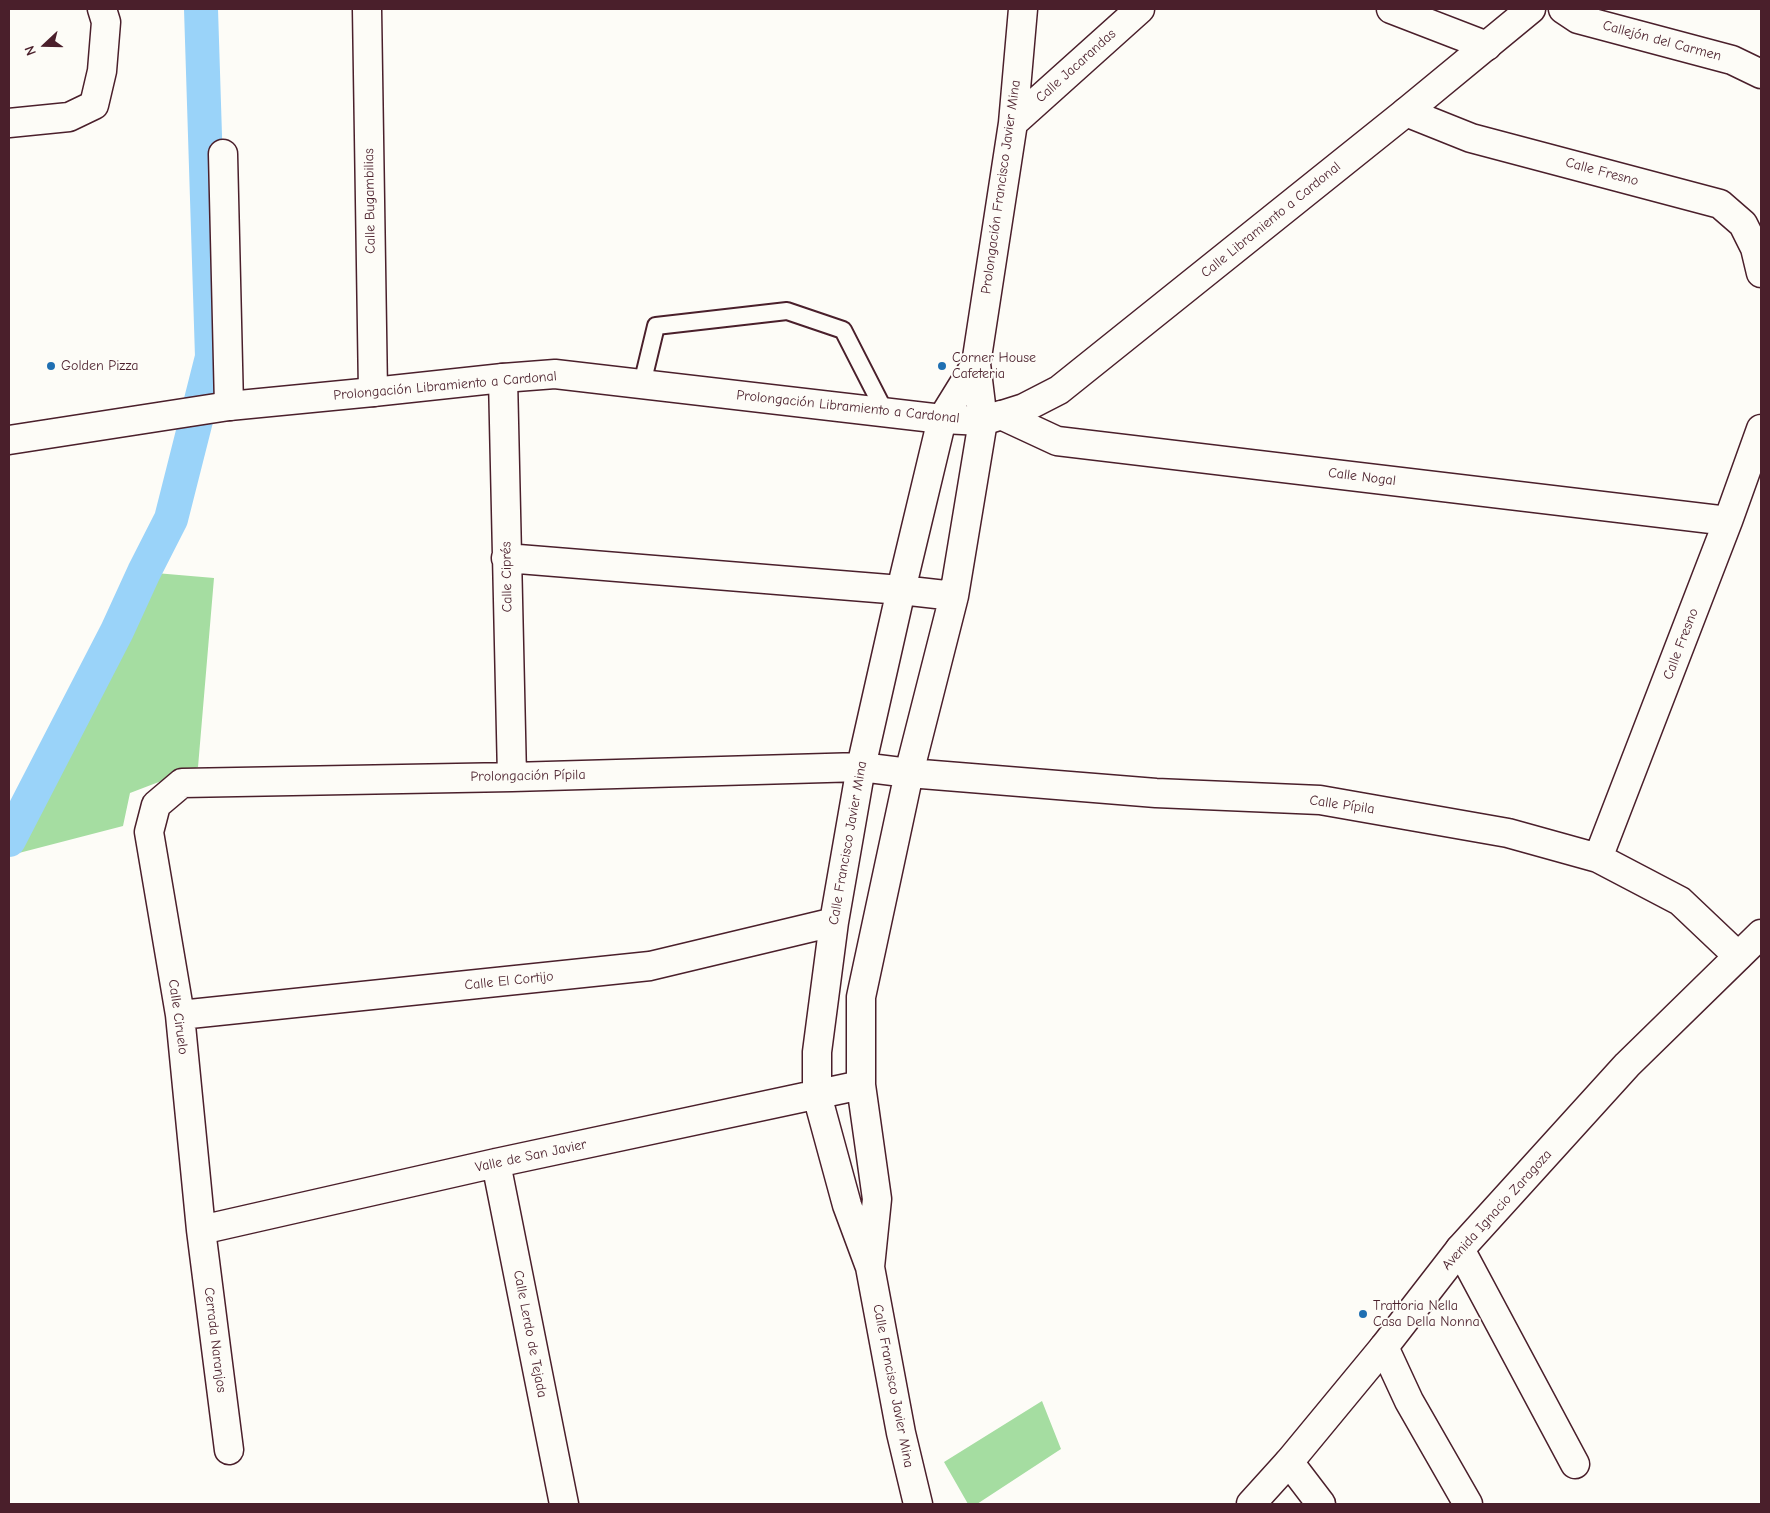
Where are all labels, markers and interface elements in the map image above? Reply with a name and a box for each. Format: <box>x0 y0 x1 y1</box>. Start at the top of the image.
street label: Callejón del Carmen <box>1601 17 1723 65</box>
north arrow <box>20 20 70 70</box>
street label: Calle Jacarandas <box>1032 26 1120 106</box>
text: N <box>21 43 40 58</box>
street label: Prolongación Francisco Javier Mina <box>978 79 1024 295</box>
street label: Calle Bugambilias <box>361 148 379 254</box>
street label: Calle Fresno <box>1564 154 1640 190</box>
street label: Calle Libramiento a Cardonal <box>1198 158 1344 282</box>
place label: Corner House Cafeteria <box>952 350 1036 382</box>
place label: Golden Pizza <box>61 358 138 374</box>
marker: Golden Pizza <box>45 360 57 372</box>
marker: Corner House Cafeteria <box>936 360 948 372</box>
street label: Prolongación Libramiento a Cardonal <box>333 368 557 404</box>
street label: Prolongación Libramiento a Cardonal <box>736 387 960 427</box>
street label: Calle Nogal <box>1327 465 1397 489</box>
street label: Calle Ciprés <box>498 541 516 613</box>
street label: Calle Fresno <box>1660 606 1702 682</box>
street label: Calle Francisco Javier Mina <box>825 760 871 926</box>
street label: Prolongación Pípila <box>470 767 586 785</box>
street label: Calle Pípila <box>1308 792 1376 818</box>
street label: Calle El Cortijo <box>464 968 554 994</box>
street label: Calle Ciruelo <box>164 978 192 1056</box>
street label: Valle de San Javier <box>474 1136 588 1176</box>
street label: Avenida Ignacio Zaragoza <box>1439 1146 1555 1274</box>
street label: Calle Lerdo de Tejada <box>509 1269 551 1399</box>
street label: Cerrada Naranjos <box>200 1286 230 1394</box>
place label: Trattoria Nella Casa Della Nonna <box>1373 1298 1480 1330</box>
street label: Calle Francisco Javier Mina <box>869 1303 917 1469</box>
marker: Trattoria Nella Casa Della Nonna <box>1357 1308 1369 1320</box>

